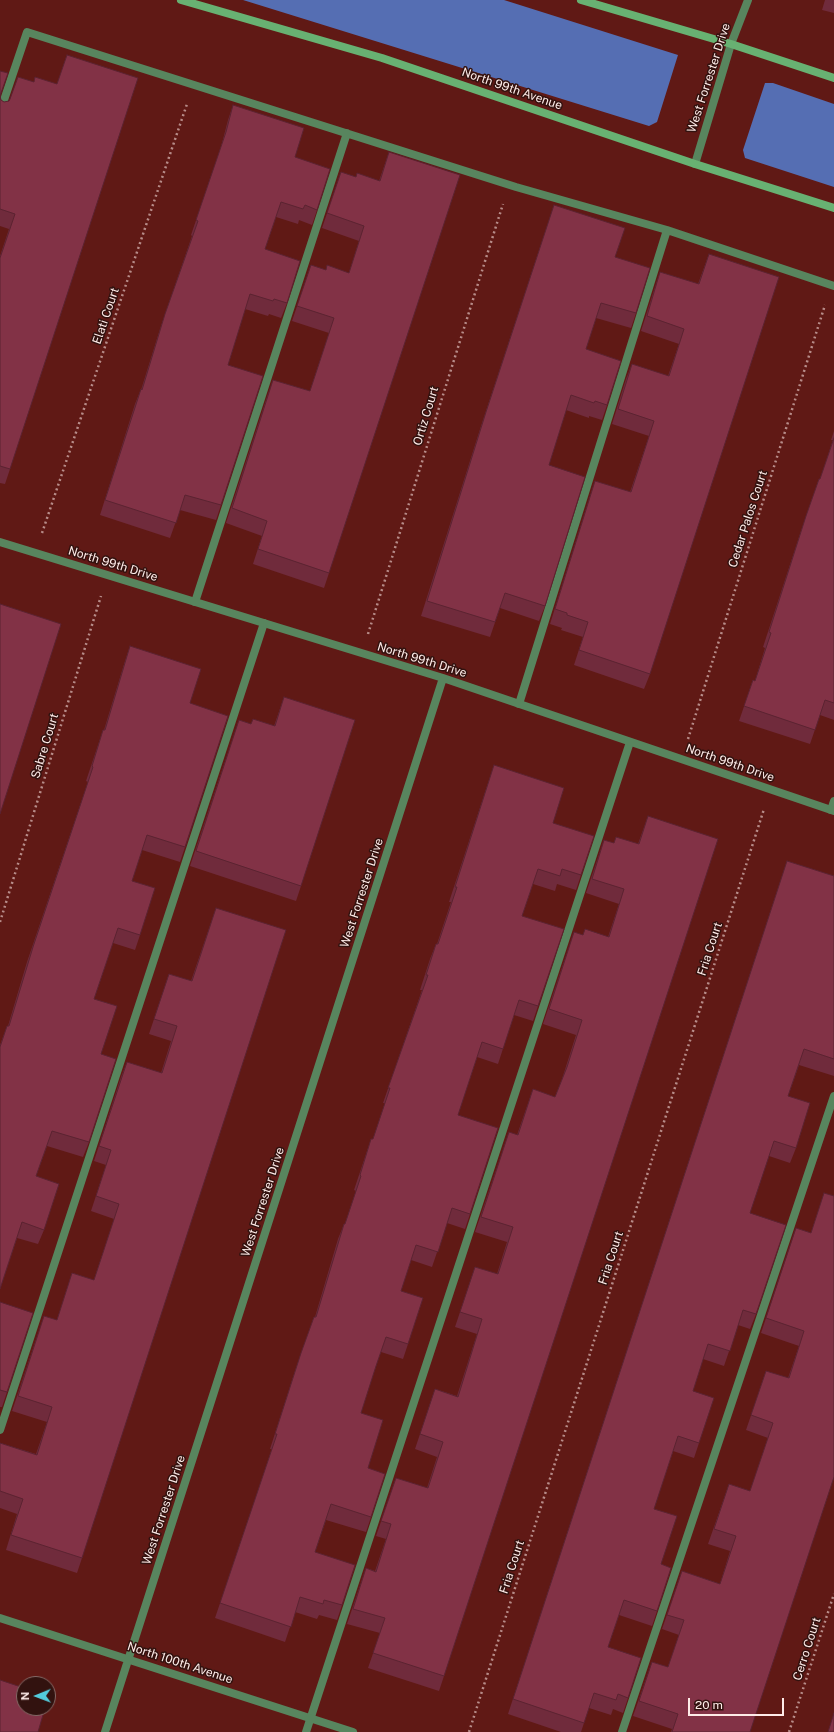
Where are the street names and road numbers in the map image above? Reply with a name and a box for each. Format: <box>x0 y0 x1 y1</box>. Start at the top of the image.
street label: West Forrester Drive <box>684 21 734 135</box>
street label: North 99th Avenue <box>460 65 564 113</box>
street label: Elati Court <box>90 286 122 346</box>
street label: Ortiz Court <box>410 385 442 447</box>
street label: Cedar Palos Court <box>726 469 770 569</box>
street label: North 99th Drive <box>66 544 160 584</box>
street label: North 99th Drive <box>375 640 469 680</box>
street label: Sabre Court <box>28 712 62 780</box>
street label: North 99th Drive <box>684 741 776 785</box>
street label: West Forrester Drive <box>337 836 387 950</box>
street label: Fria Court <box>695 920 725 978</box>
street label: West Forrester Drive <box>238 1145 288 1259</box>
street label: Fria Court <box>596 1229 626 1287</box>
street label: West Forrester Drive <box>139 1453 189 1567</box>
street label: Fria Court <box>497 1538 527 1596</box>
street label: Cerro Court <box>790 1616 824 1682</box>
street label: North 100th Avenue <box>125 1639 235 1687</box>

